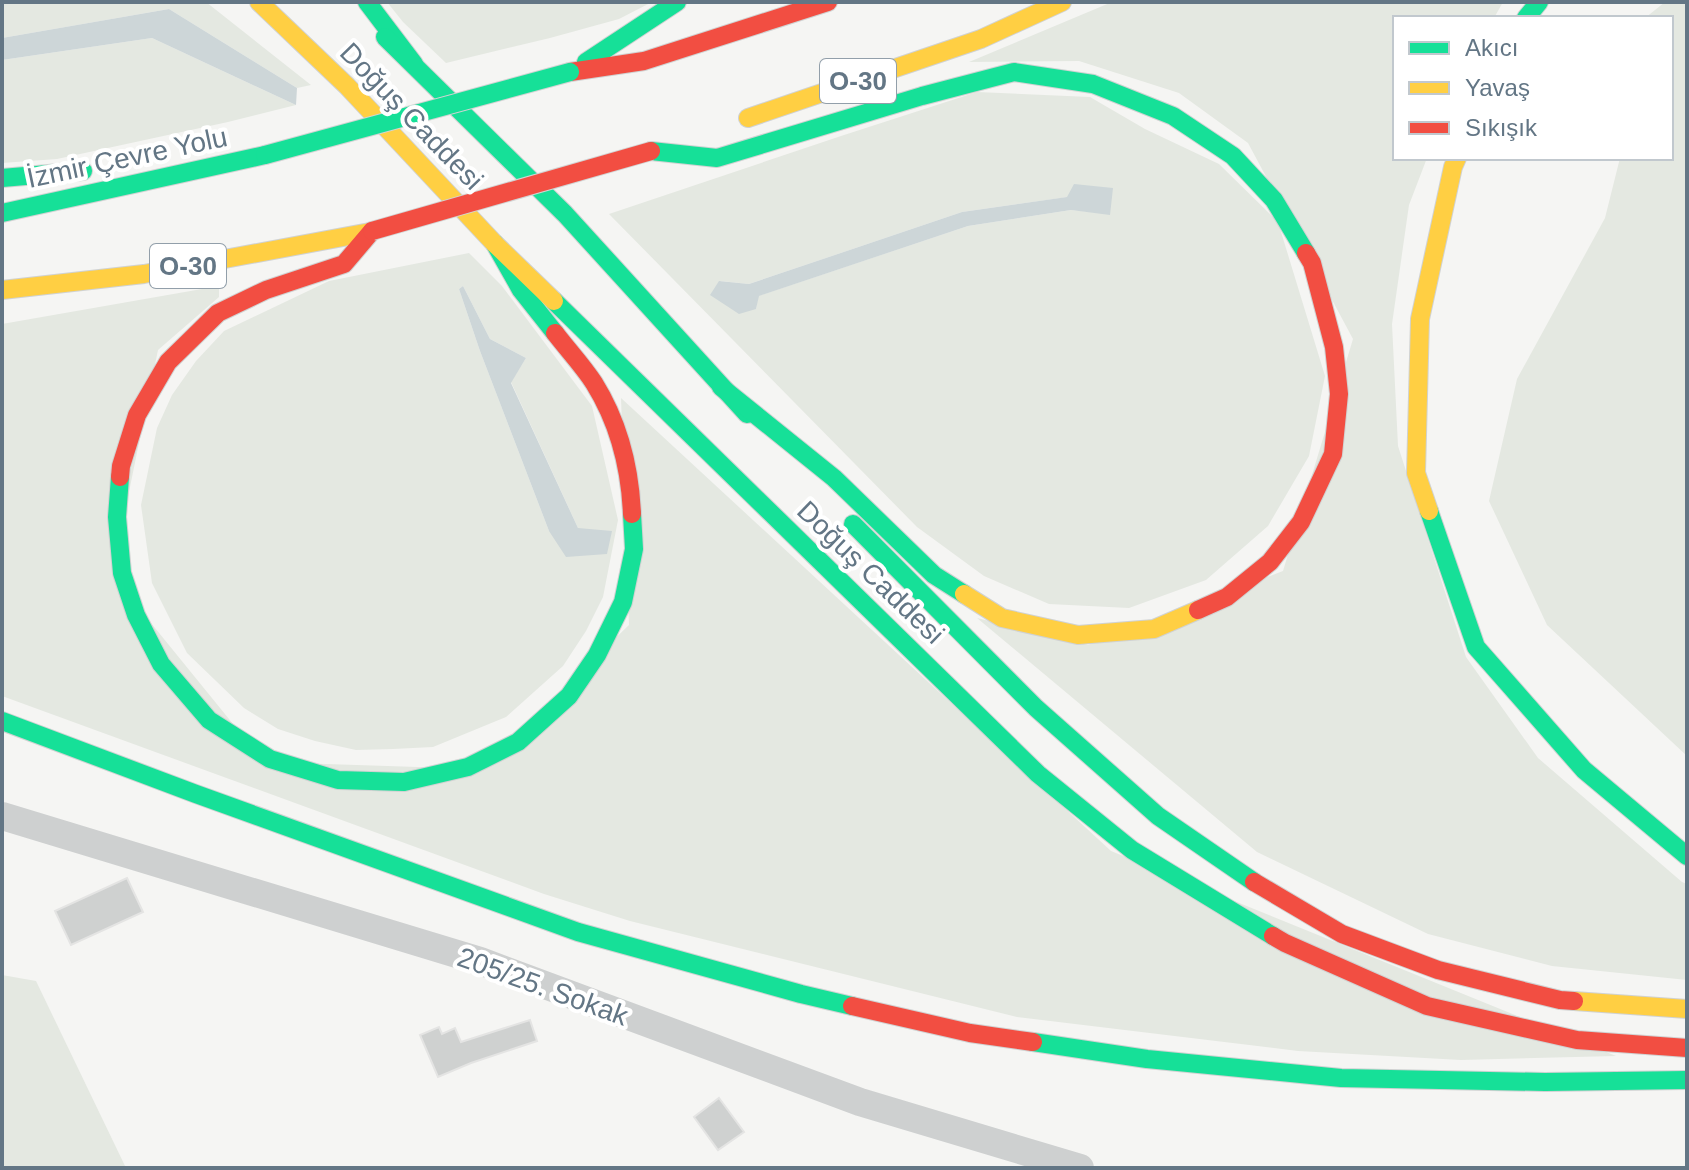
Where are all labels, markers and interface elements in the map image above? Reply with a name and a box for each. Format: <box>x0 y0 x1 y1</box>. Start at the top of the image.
legend <box>1393 16 1673 160</box>
text: Akıcı <box>1465 34 1518 61</box>
street label: Doğuş Caddesi <box>334 37 489 196</box>
road number: O-30 <box>820 59 896 103</box>
text: Yavaş <box>1465 74 1530 101</box>
text: Sıkışık <box>1465 114 1538 141</box>
street label: İzmir Çevre Yolu <box>24 121 230 194</box>
road number: O-30 <box>150 244 226 288</box>
street label: Doğuş Caddesi <box>791 495 950 650</box>
street label: 205/25. Sokak <box>453 941 633 1032</box>

